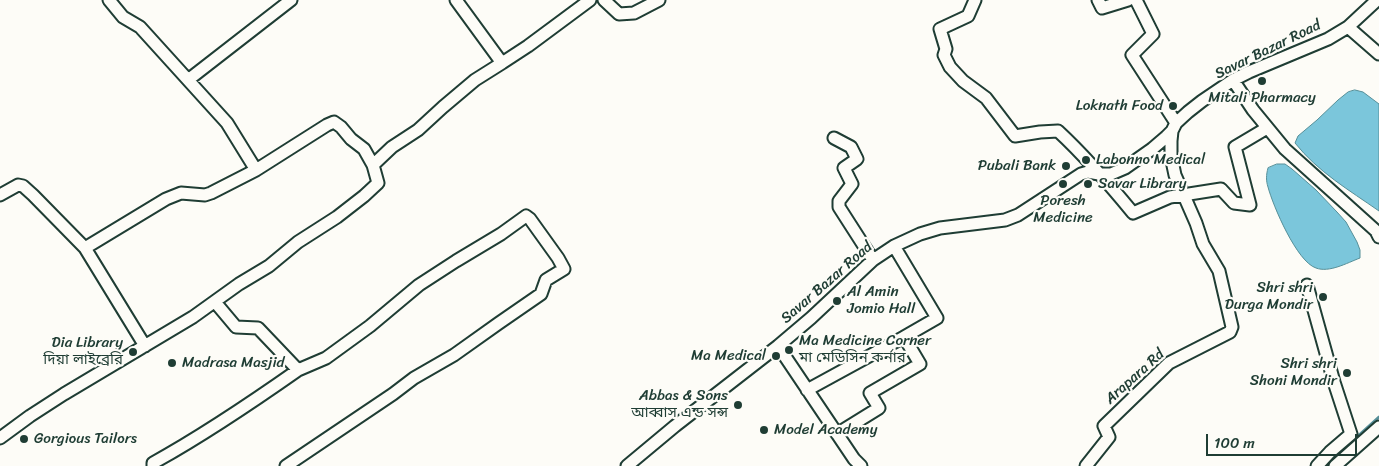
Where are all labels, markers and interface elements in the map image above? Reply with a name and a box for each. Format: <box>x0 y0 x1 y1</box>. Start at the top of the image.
street label: Savar Bazar Road <box>1212 17 1324 83</box>
marker: Mitali Pharmacy <box>1256 75 1268 87</box>
place label: Mitali Pharmacy <box>1208 89 1316 107</box>
place label: Loknath Food <box>1076 97 1163 115</box>
marker: Loknath Food <box>1167 100 1179 112</box>
place label: Labonno Medical <box>1096 151 1205 169</box>
marker: Labonno Medical <box>1080 154 1092 166</box>
place label: Pubali Bank <box>978 157 1056 175</box>
marker: Pubali Bank <box>1060 160 1072 172</box>
place label: Savar Library <box>1098 175 1186 193</box>
marker: Poresh Medicine <box>1057 178 1069 190</box>
marker: Savar Library <box>1082 178 1094 190</box>
place label: Poresh Medicine <box>1033 192 1093 227</box>
street label: Savar Bazar Road <box>778 238 876 328</box>
place label: Shri shri Durga Mondir <box>1225 279 1313 314</box>
place label: Al Amin Jomio Hall <box>847 283 915 318</box>
marker: Shri shri Durga Mondir <box>1317 291 1329 303</box>
marker: Al Amin Jomio Hall <box>831 295 843 307</box>
place label: Ma Medicine Corner মা মেডিসিন কর্নার <box>799 332 931 367</box>
place label: Dia Library দিয়া লাইব্রেরি <box>43 334 123 369</box>
marker: Ma Medicine Corner মা মেডিসিন কর্নার <box>783 344 795 356</box>
marker: Dia Library দিয়া লাইব্রেরি <box>127 346 139 358</box>
street label: Arapara Rd <box>1102 346 1168 408</box>
place label: Ma Medical <box>691 347 766 365</box>
marker: Ma Medical <box>770 350 782 362</box>
place label: Madrasa Masjid <box>182 354 285 372</box>
place label: Shri shri Shoni Mondir <box>1250 355 1337 390</box>
marker: Madrasa Masjid <box>166 357 178 369</box>
marker: Shri shri Shoni Mondir <box>1341 367 1353 379</box>
place label: Abbas & Sons আব্বাস এন্ড সন্স <box>631 387 728 422</box>
marker: Abbas & Sons আব্বাস এন্ড সন্স <box>732 399 744 411</box>
place label: Model Academy <box>774 421 877 439</box>
marker: Model Academy <box>758 424 770 436</box>
scale bar <box>1209 424 1360 456</box>
place label: Gorgious Tailors <box>34 430 137 448</box>
text: 100 m <box>1214 430 1255 456</box>
marker: Gorgious Tailors <box>18 433 30 445</box>

